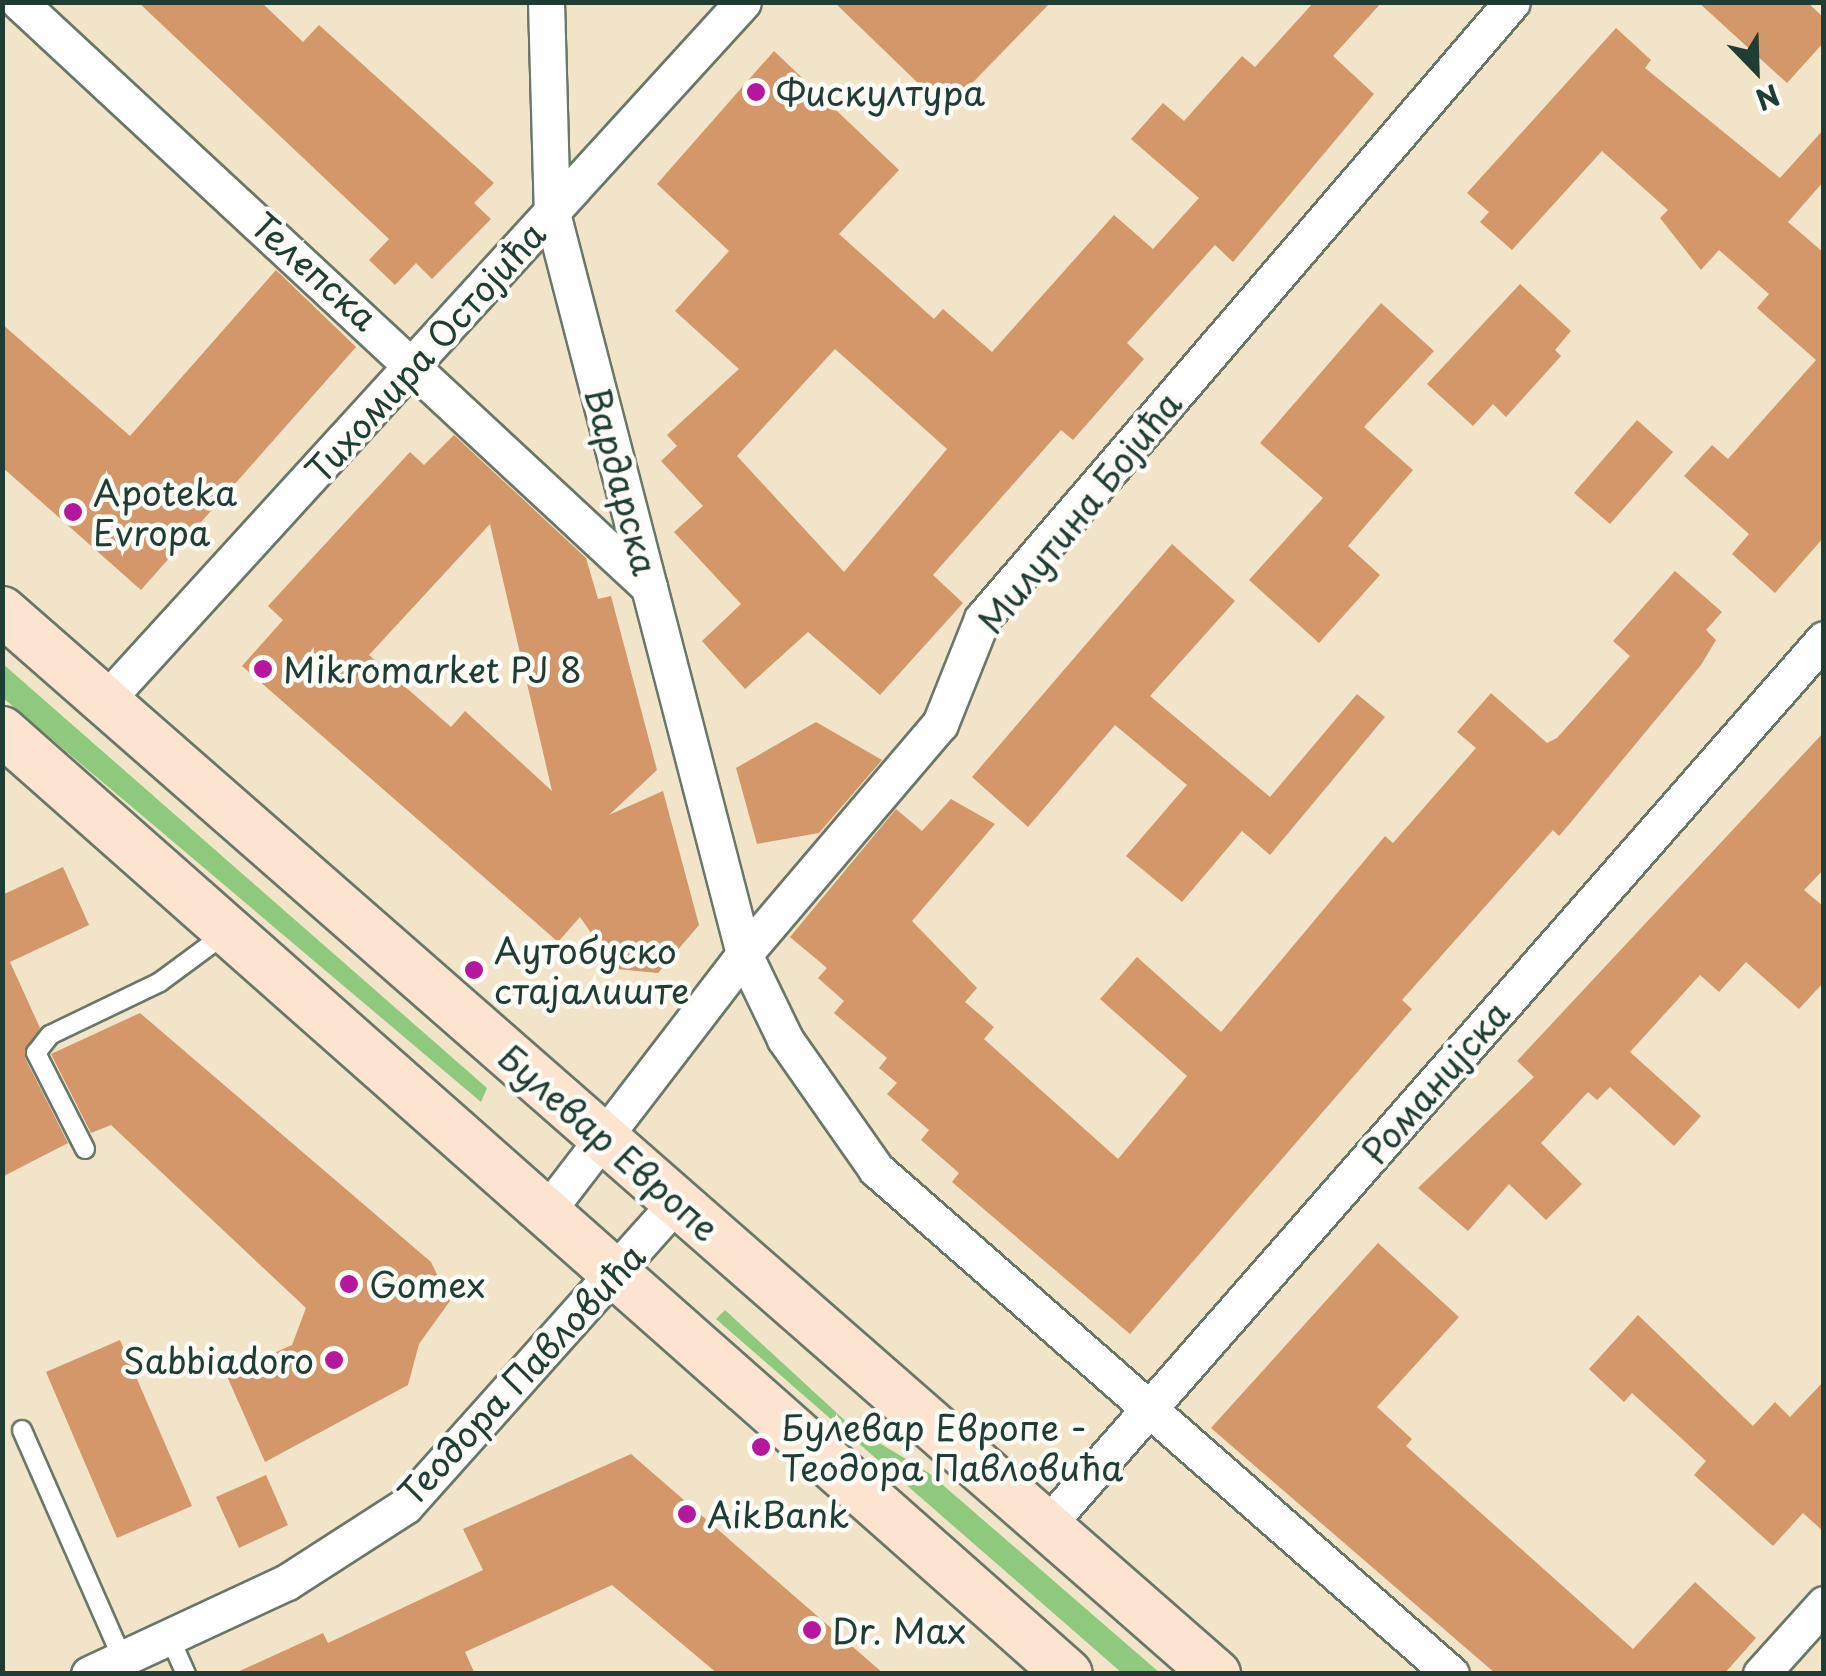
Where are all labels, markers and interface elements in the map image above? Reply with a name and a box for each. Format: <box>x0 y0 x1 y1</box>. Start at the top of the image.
north arrow <box>1706 20 1806 120</box>
place label: Фискултура <box>776 71 985 113</box>
text: N <box>1749 74 1787 122</box>
marker: Фискултура <box>745 81 767 103</box>
street label: Телепска <box>244 204 386 338</box>
street label: Тихомира Остојића <box>296 212 554 492</box>
street label: Милутина Бојића <box>968 382 1190 642</box>
street label: Вардарска <box>577 383 667 579</box>
place label: Apoteka Evropa <box>93 471 237 553</box>
marker: Apoteka Evropa <box>62 501 84 523</box>
place label: Mikromarket PJ 8 <box>283 648 586 690</box>
marker: Mikromarket PJ 8 <box>252 658 274 680</box>
place label: Аутобуско стајалиште <box>494 929 690 1011</box>
marker: Аутобуско стајалиште <box>463 959 485 981</box>
street label: Романијска <box>1353 992 1517 1172</box>
street label: Булевар Европе <box>490 1035 728 1249</box>
street label: Теодора Павловића <box>389 1235 653 1513</box>
place label: Gomex <box>369 1263 485 1305</box>
marker: Gomex <box>338 1273 360 1295</box>
place label: Sabbiadoro <box>123 1339 314 1381</box>
marker: Sabbiadoro <box>323 1349 345 1371</box>
place label: Булевар Европе - Теодора Павловића <box>781 1406 1122 1488</box>
marker: Булевар Европе - Теодора Павловића <box>750 1436 772 1458</box>
place label: AikBank <box>707 1493 849 1535</box>
marker: AikBank <box>676 1503 698 1525</box>
place label: Dr. Max <box>832 1609 968 1651</box>
marker: Dr. Max <box>801 1619 823 1641</box>

